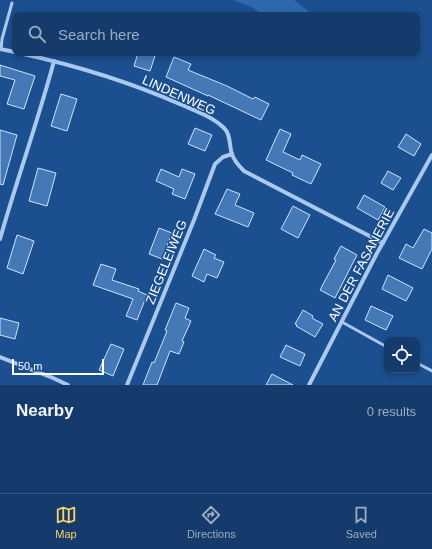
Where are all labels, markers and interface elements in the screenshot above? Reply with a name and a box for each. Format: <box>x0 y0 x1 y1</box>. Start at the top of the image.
search box <box>12 12 420 56</box>
icon: search <box>26 23 48 45</box>
text: Search here <box>58 26 140 43</box>
street label: LINDENWEG <box>140 72 218 118</box>
street label: AN DER FASANERIE <box>325 206 397 324</box>
street label: ZIEGELEIWEG <box>142 218 190 306</box>
map controls <box>384 337 420 373</box>
button: locate <box>384 337 420 373</box>
scale bar <box>12 357 104 376</box>
text: 50 m <box>18 360 42 372</box>
text: Nearby <box>16 401 74 420</box>
text: 0 results <box>367 404 416 419</box>
tab: Map <box>55 504 77 540</box>
tab: Directions <box>187 504 236 540</box>
tab: Saved <box>346 504 377 540</box>

